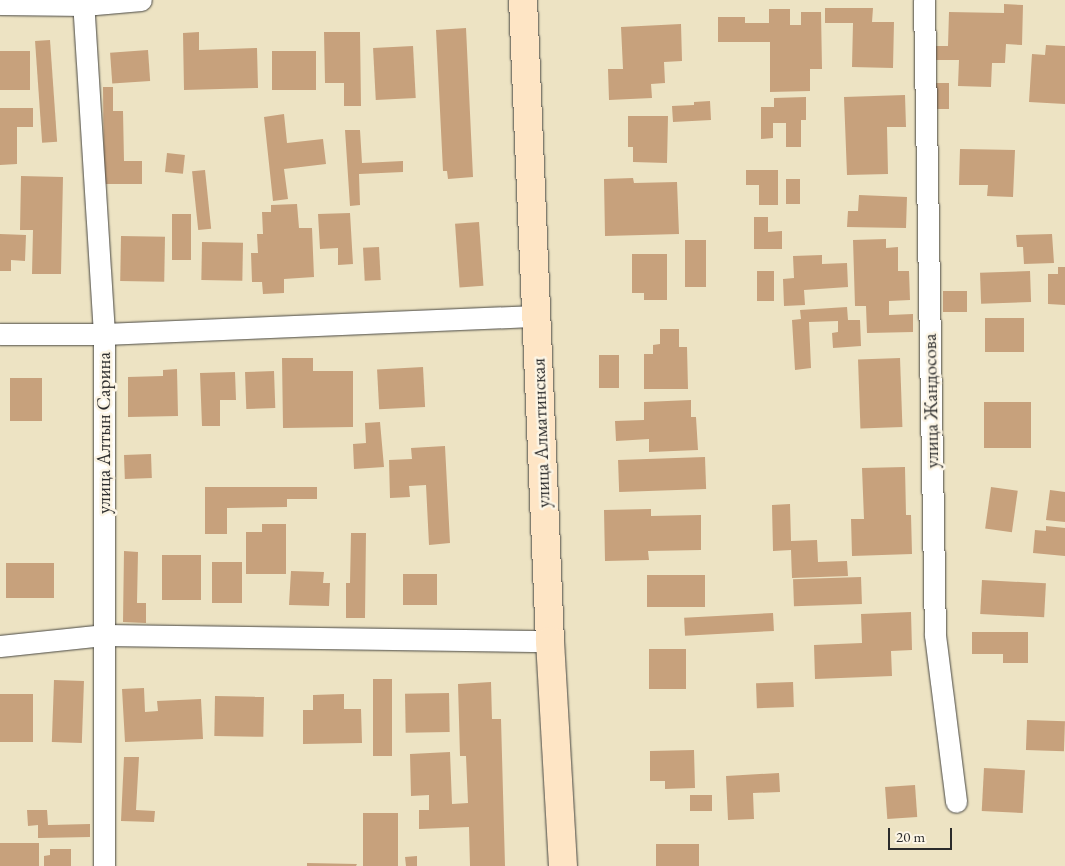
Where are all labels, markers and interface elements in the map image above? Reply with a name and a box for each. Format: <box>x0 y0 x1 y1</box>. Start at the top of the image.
street label: улица Жандосова <box>918 333 944 469</box>
street label: улица Алтын Сарина <box>93 352 115 514</box>
street label: улица Алматинская <box>527 358 555 508</box>
scale bar <box>890 818 954 850</box>
text: 20 m <box>896 827 925 846</box>

